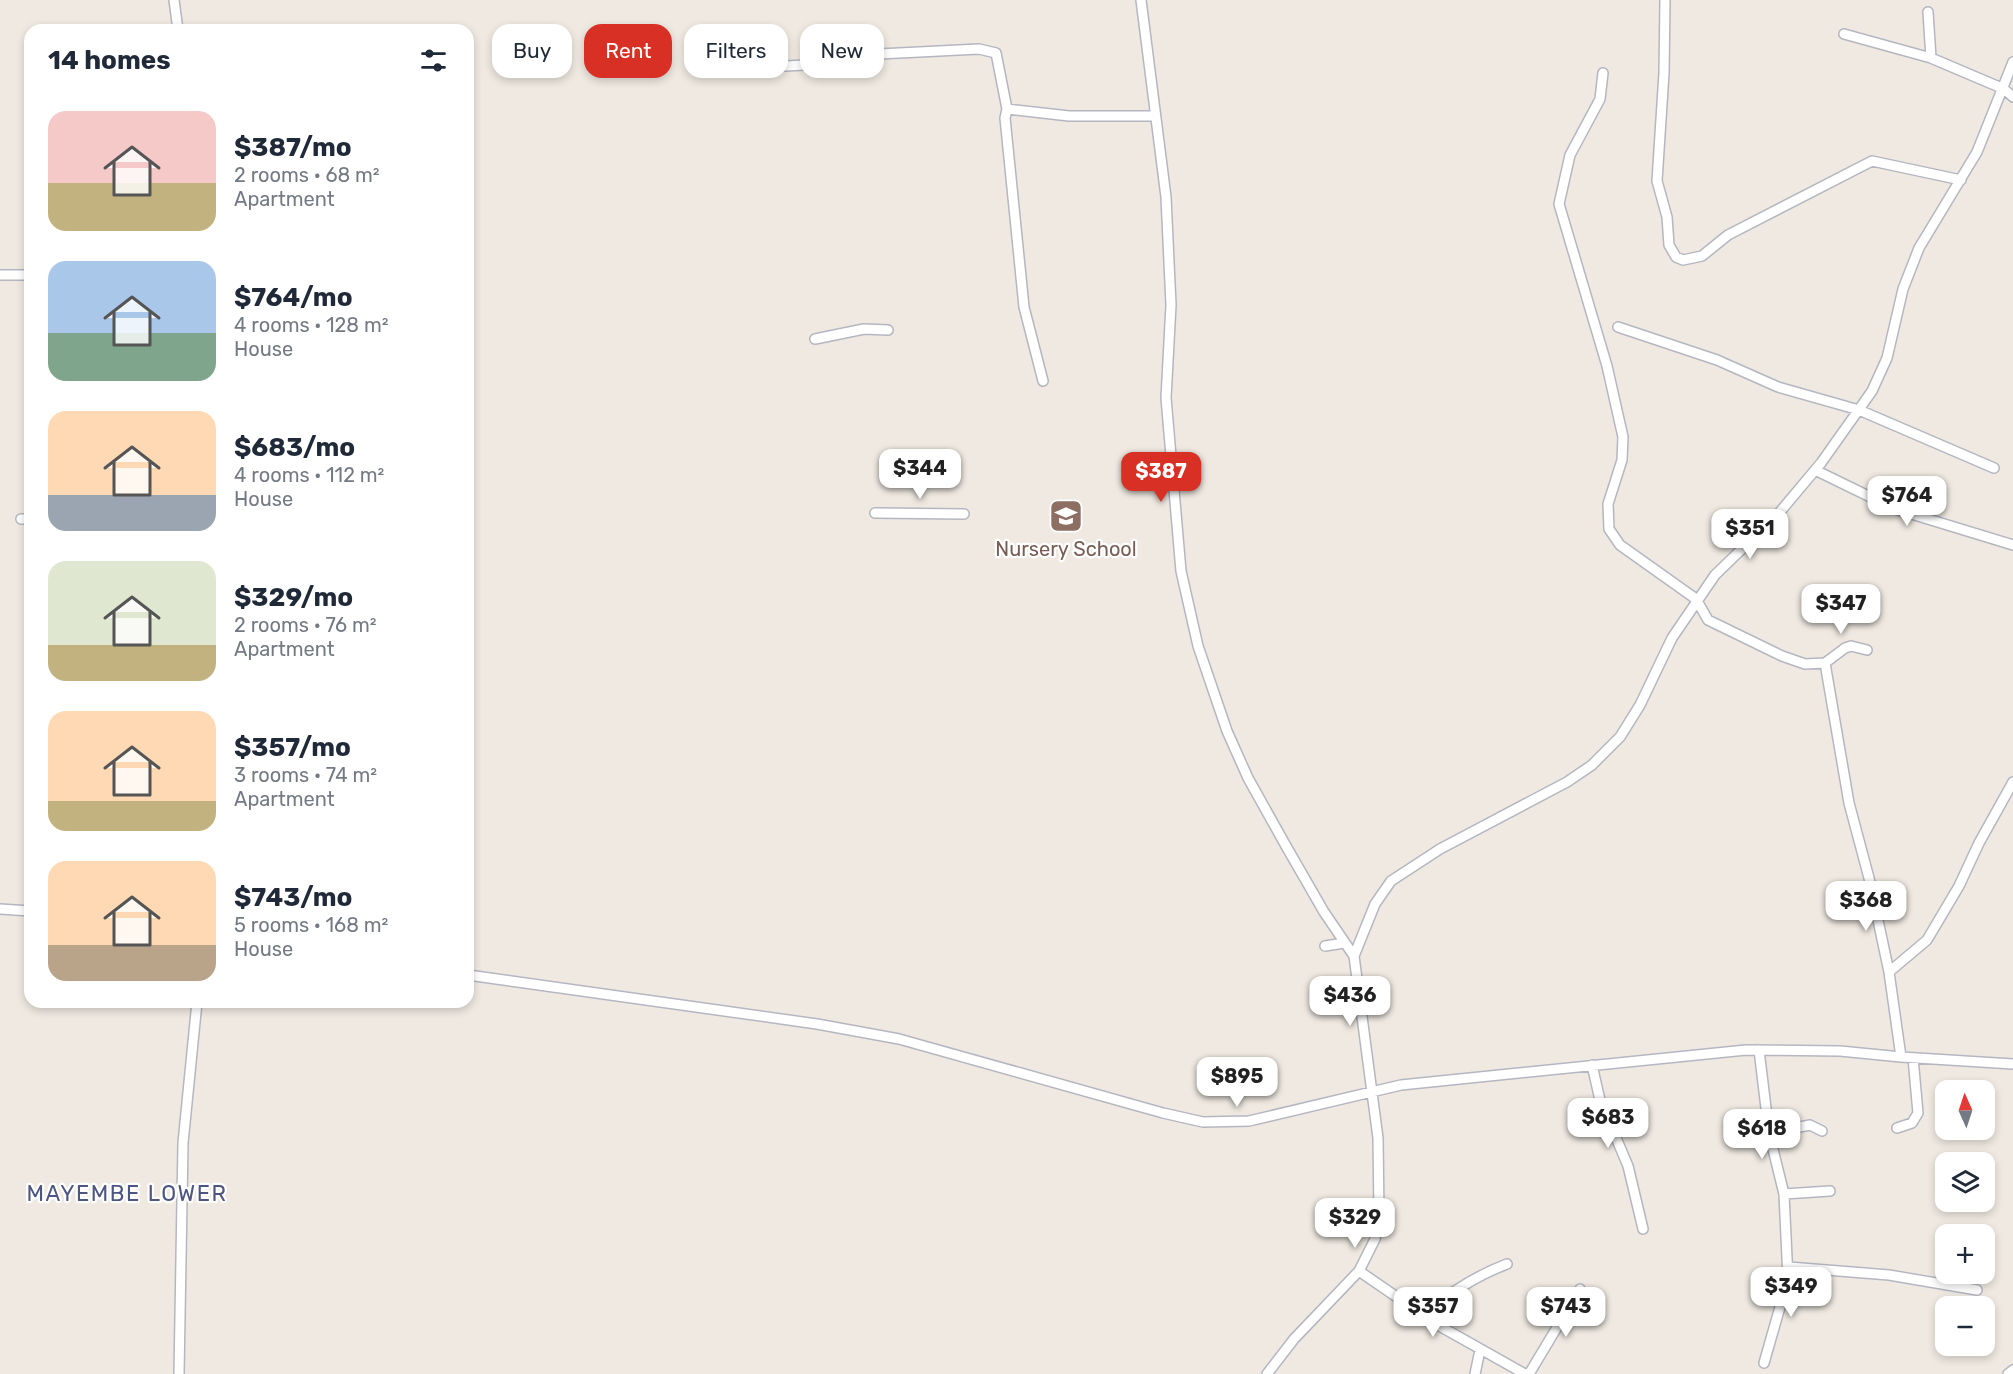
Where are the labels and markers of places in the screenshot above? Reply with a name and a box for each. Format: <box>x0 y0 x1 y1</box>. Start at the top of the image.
pin: $344 <box>884 449 956 500</box>
pin: $387 <box>1125 452 1197 503</box>
pin: $764 <box>1871 476 1943 527</box>
school or university icon: Nursery School <box>1048 498 1084 534</box>
pin: $351 <box>1714 509 1786 560</box>
place label: Nursery School <box>995 537 1137 561</box>
pin: $347 <box>1805 584 1877 635</box>
pin: $368 <box>1830 881 1902 932</box>
pin: $436 <box>1314 976 1386 1027</box>
pin: $895 <box>1201 1057 1273 1108</box>
pin: $683 <box>1572 1098 1644 1149</box>
pin: $618 <box>1726 1109 1798 1160</box>
pin: $329 <box>1319 1198 1391 1249</box>
pin: $349 <box>1755 1267 1827 1318</box>
pin: $357 <box>1397 1287 1469 1338</box>
pin: $743 <box>1530 1287 1602 1338</box>

